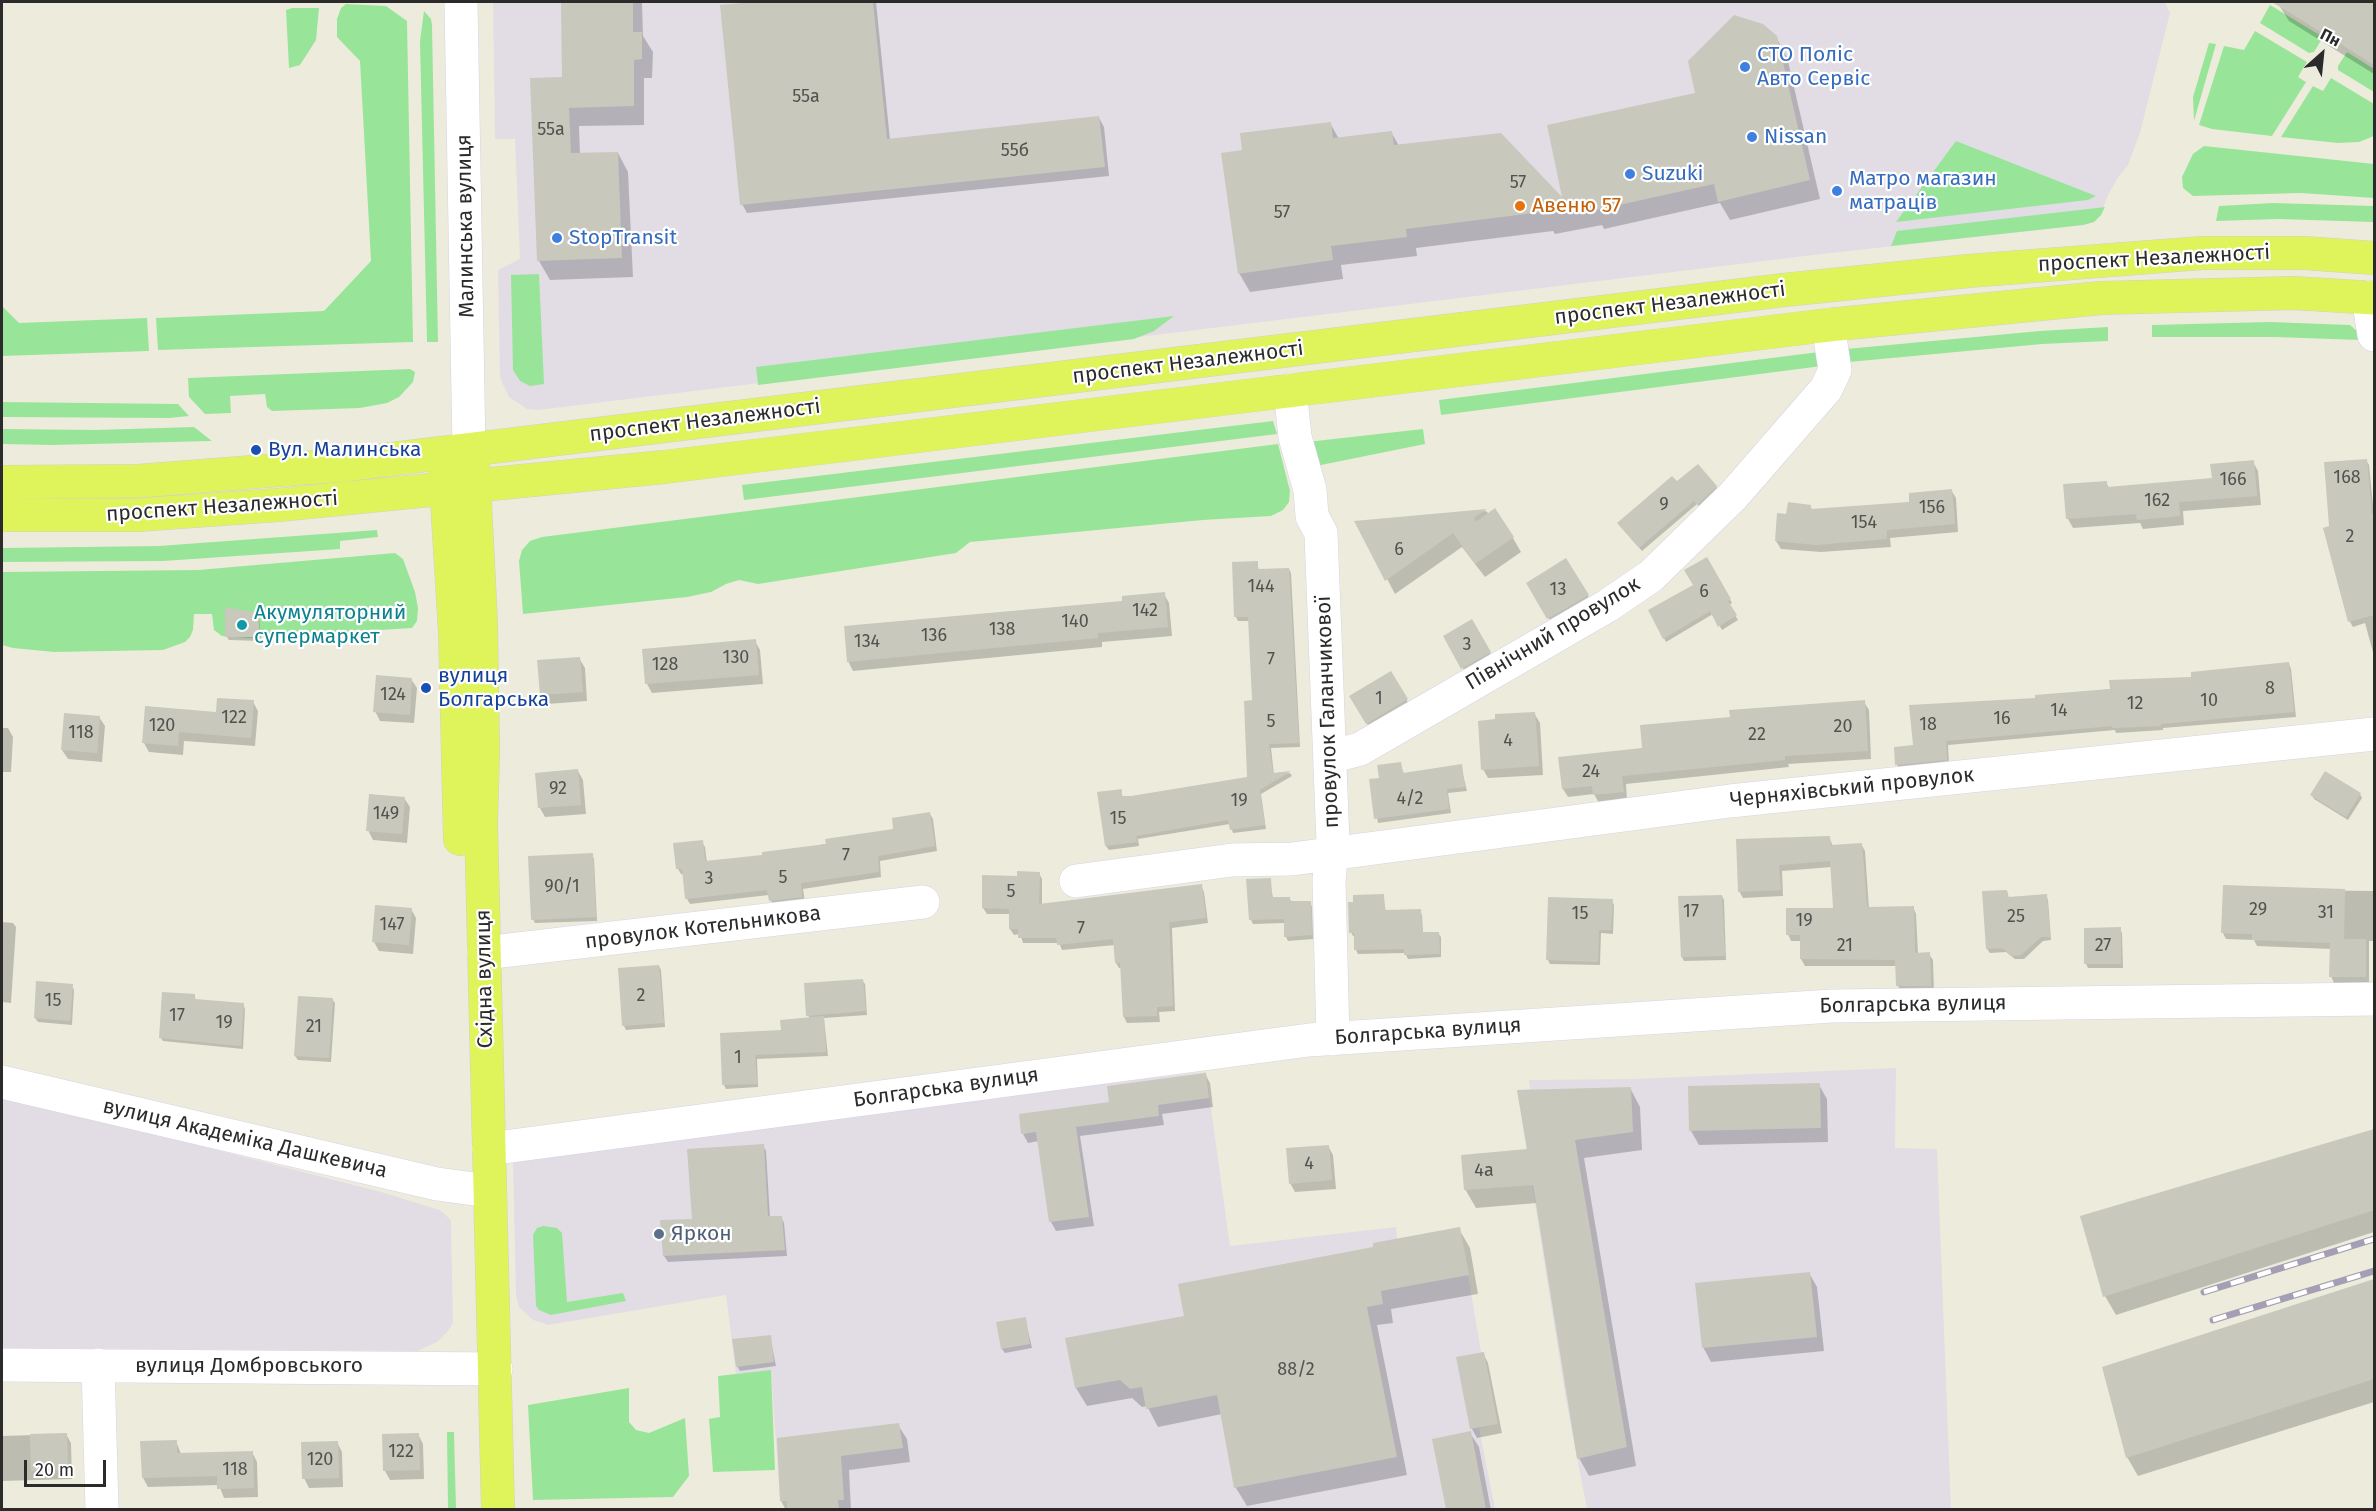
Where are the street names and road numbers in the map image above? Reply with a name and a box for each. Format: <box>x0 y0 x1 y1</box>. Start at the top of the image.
street label: Малинська вулиця <box>452 134 480 318</box>
street label: проспект Незалежності <box>2037 240 2271 278</box>
street label: проспект Незалежності <box>1553 277 1787 331</box>
street label: проспект Незалежності <box>1071 336 1305 390</box>
street label: проспект Незалежності <box>588 394 822 448</box>
street label: проспект Незалежності <box>105 486 339 528</box>
street label: Північний провулок <box>1461 572 1645 696</box>
street label: провулок Галанчикової <box>1311 595 1345 829</box>
street label: Черняхівський провулок <box>1729 763 1975 813</box>
street label: провулок Котельникова <box>584 901 822 955</box>
street label: Східна вулиця <box>471 909 499 1049</box>
street label: Болгарська вулиця <box>1819 991 2007 1019</box>
street label: Болгарська вулиця <box>1334 1013 1522 1051</box>
street label: Болгарська вулиця <box>852 1063 1040 1113</box>
street label: вулиця Академіка Дашкевича <box>100 1094 390 1184</box>
street label: вулиця Домбровського <box>135 1353 363 1379</box>

